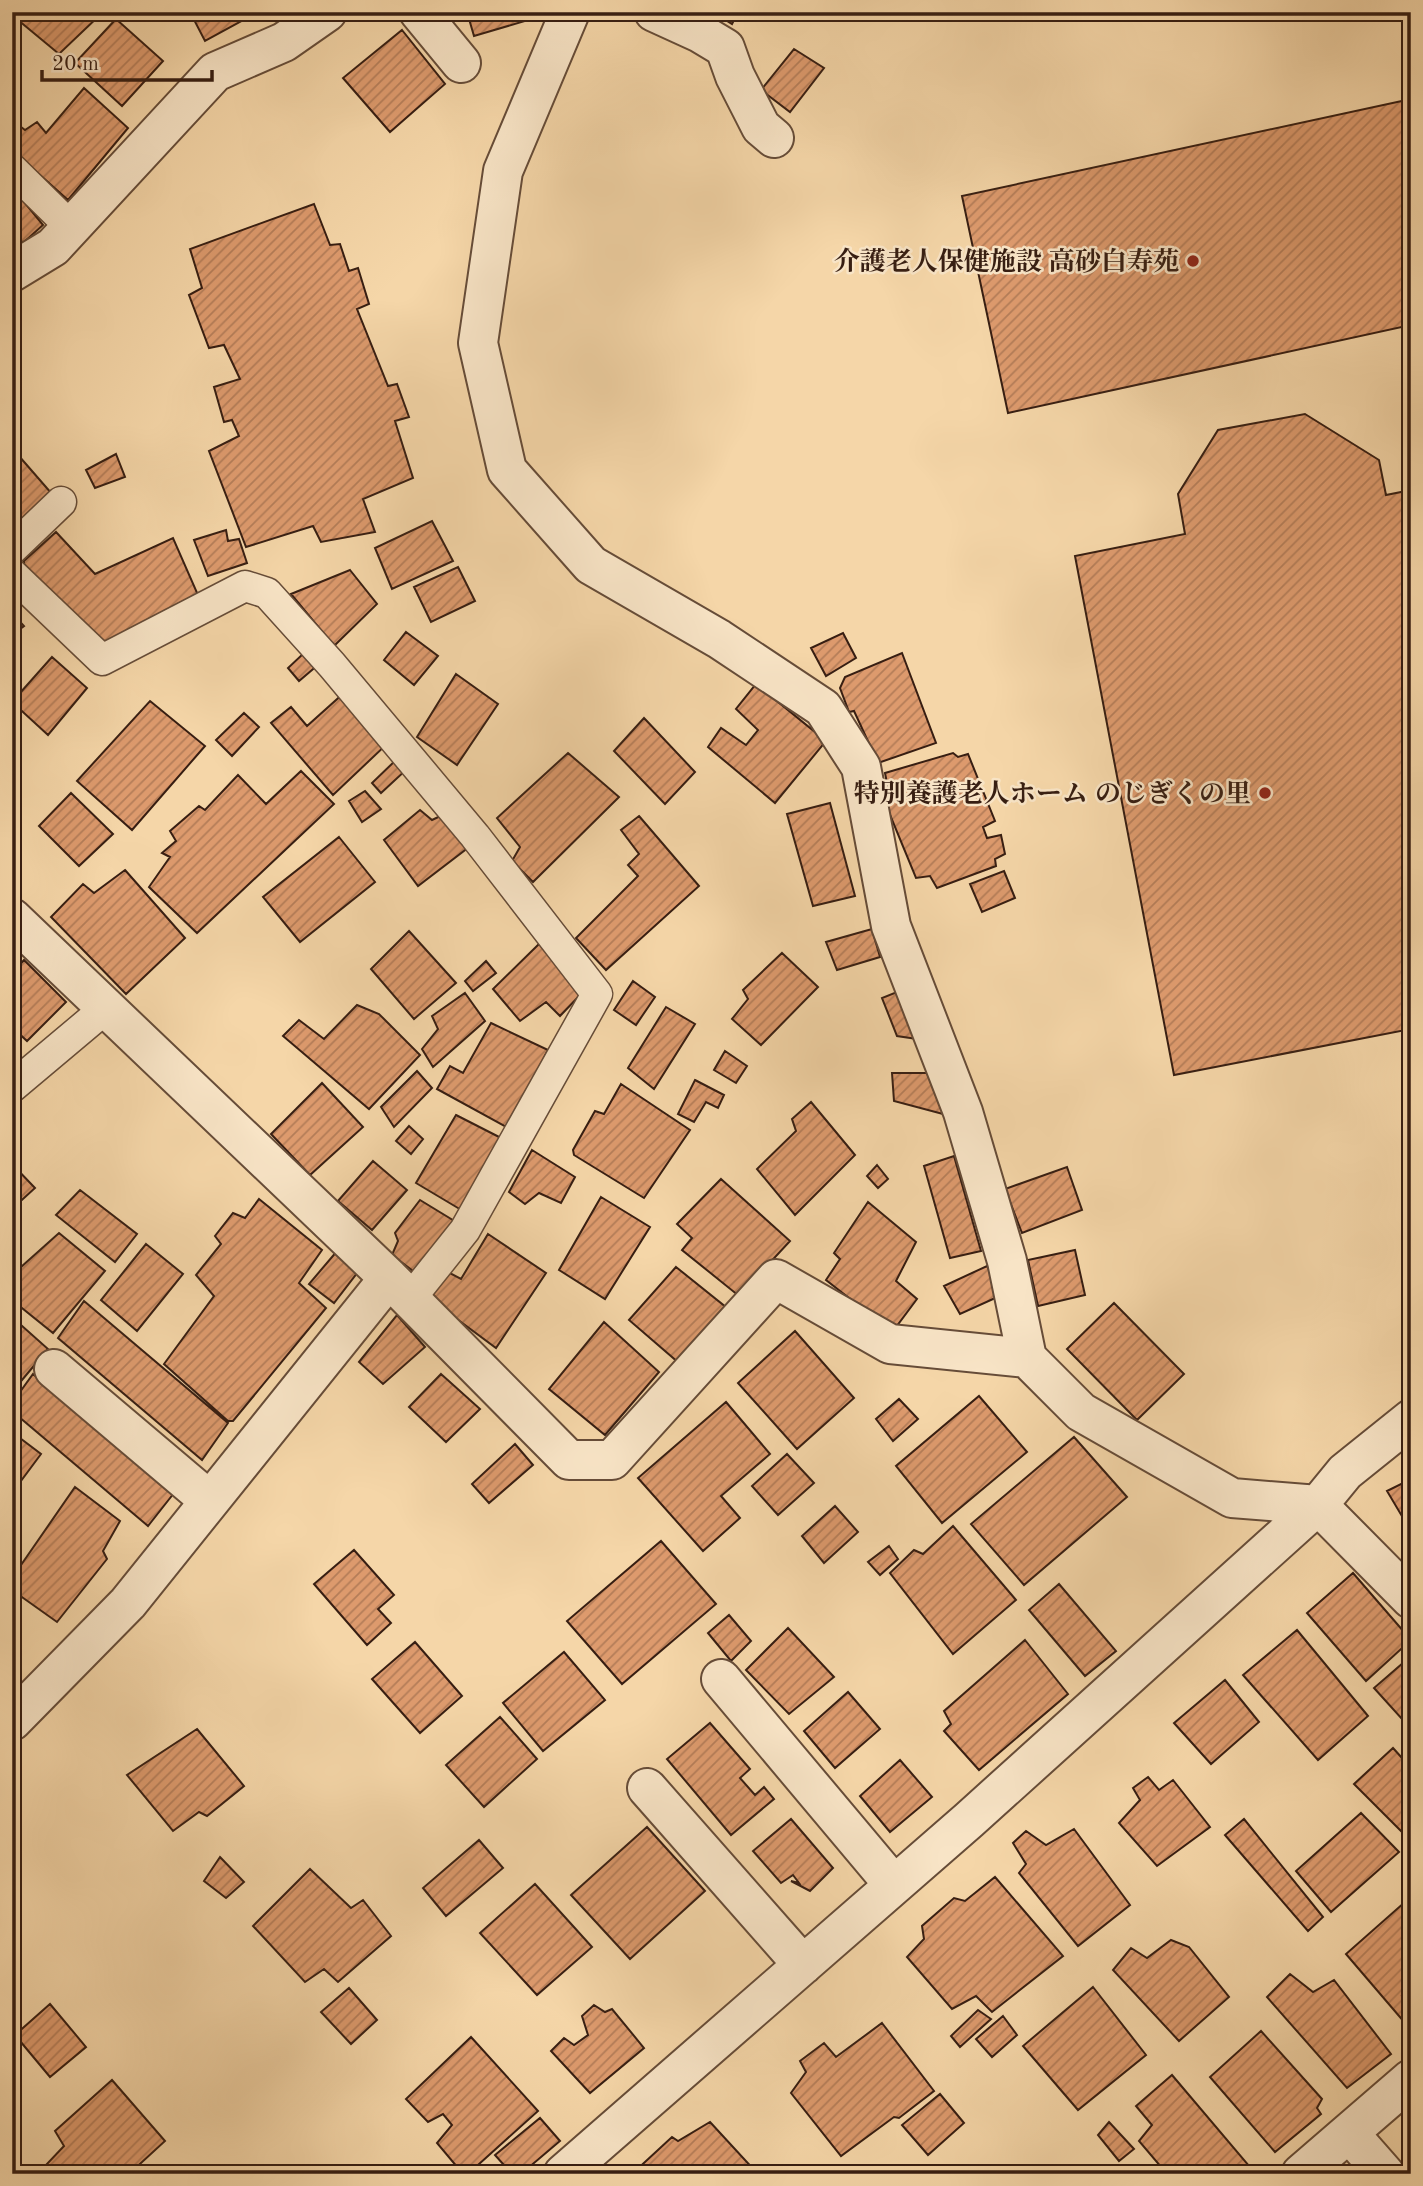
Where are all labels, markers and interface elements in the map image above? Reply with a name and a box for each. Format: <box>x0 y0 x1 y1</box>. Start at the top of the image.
scale bar <box>42 38 212 82</box>
text: 20 m <box>52 54 99 75</box>
place label: 介護老人保健施設 高砂白寿苑 <box>834 247 1179 276</box>
marker: 介護老人保健施設 高砂白寿苑 <box>1185 253 1201 269</box>
place label: 特別養護老人ホーム のじぎくの里 <box>854 779 1251 808</box>
marker: 特別養護老人ホーム のじぎくの里 <box>1257 785 1273 801</box>

